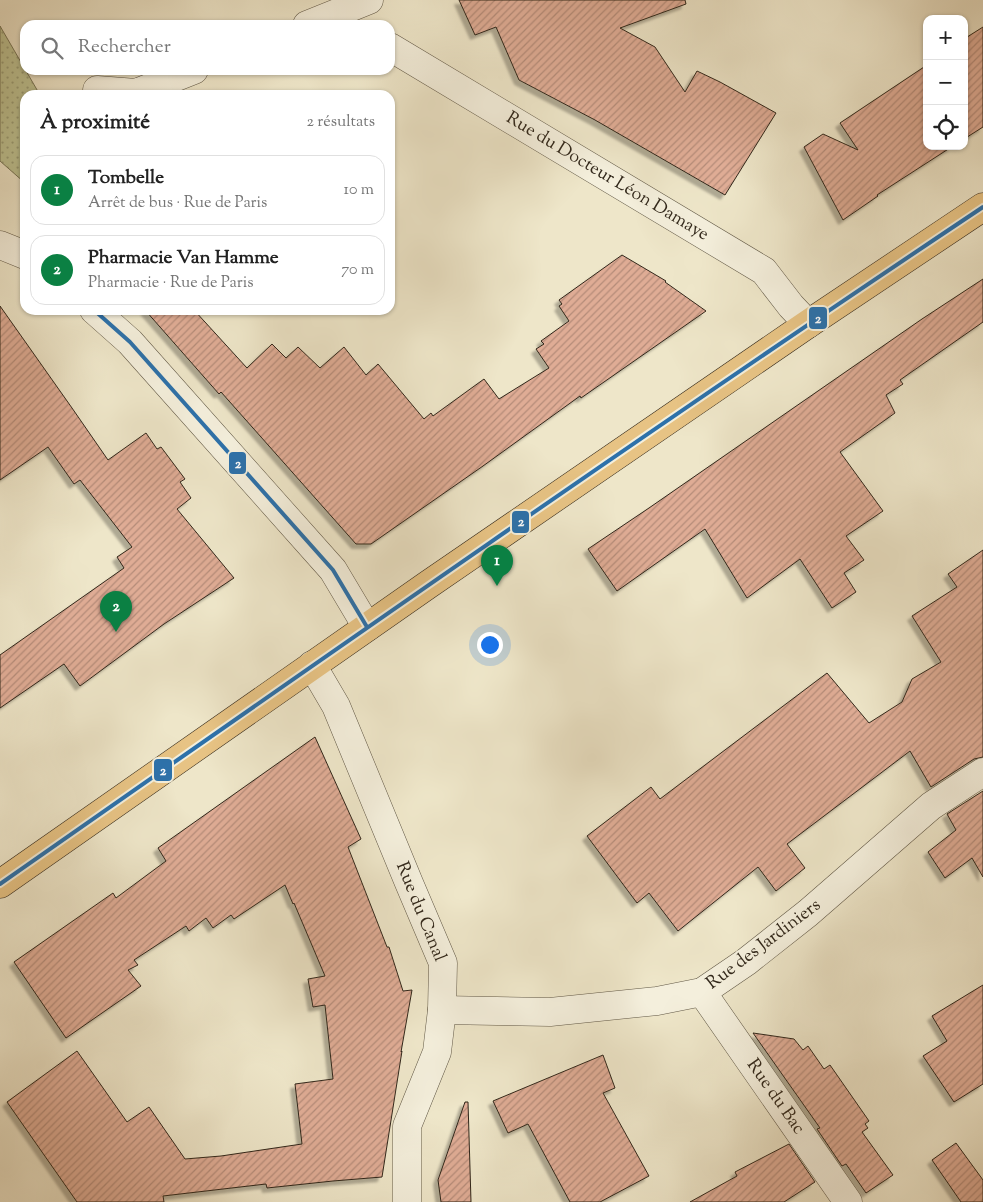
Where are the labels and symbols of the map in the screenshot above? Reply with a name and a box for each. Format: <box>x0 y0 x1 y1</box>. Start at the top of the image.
street label: Rue du Docteur Léon Damaye <box>500 106 714 248</box>
line badge: 2 <box>808 306 828 330</box>
text: 2 <box>815 310 822 330</box>
line badge: 2 <box>228 451 247 475</box>
text: 2 <box>235 455 242 475</box>
line badge: 2 <box>511 510 530 534</box>
text: 2 <box>518 513 525 533</box>
pin: 1 <box>481 545 513 586</box>
pin: 2 <box>100 591 132 632</box>
your location <box>477 632 503 658</box>
line badge: 2 <box>153 758 173 782</box>
text: 2 <box>160 762 167 782</box>
street label: Rue du Canal <box>388 858 452 966</box>
street label: Rue des Jardiniers <box>701 893 827 997</box>
street label: Rue du Bac <box>739 1054 811 1140</box>

